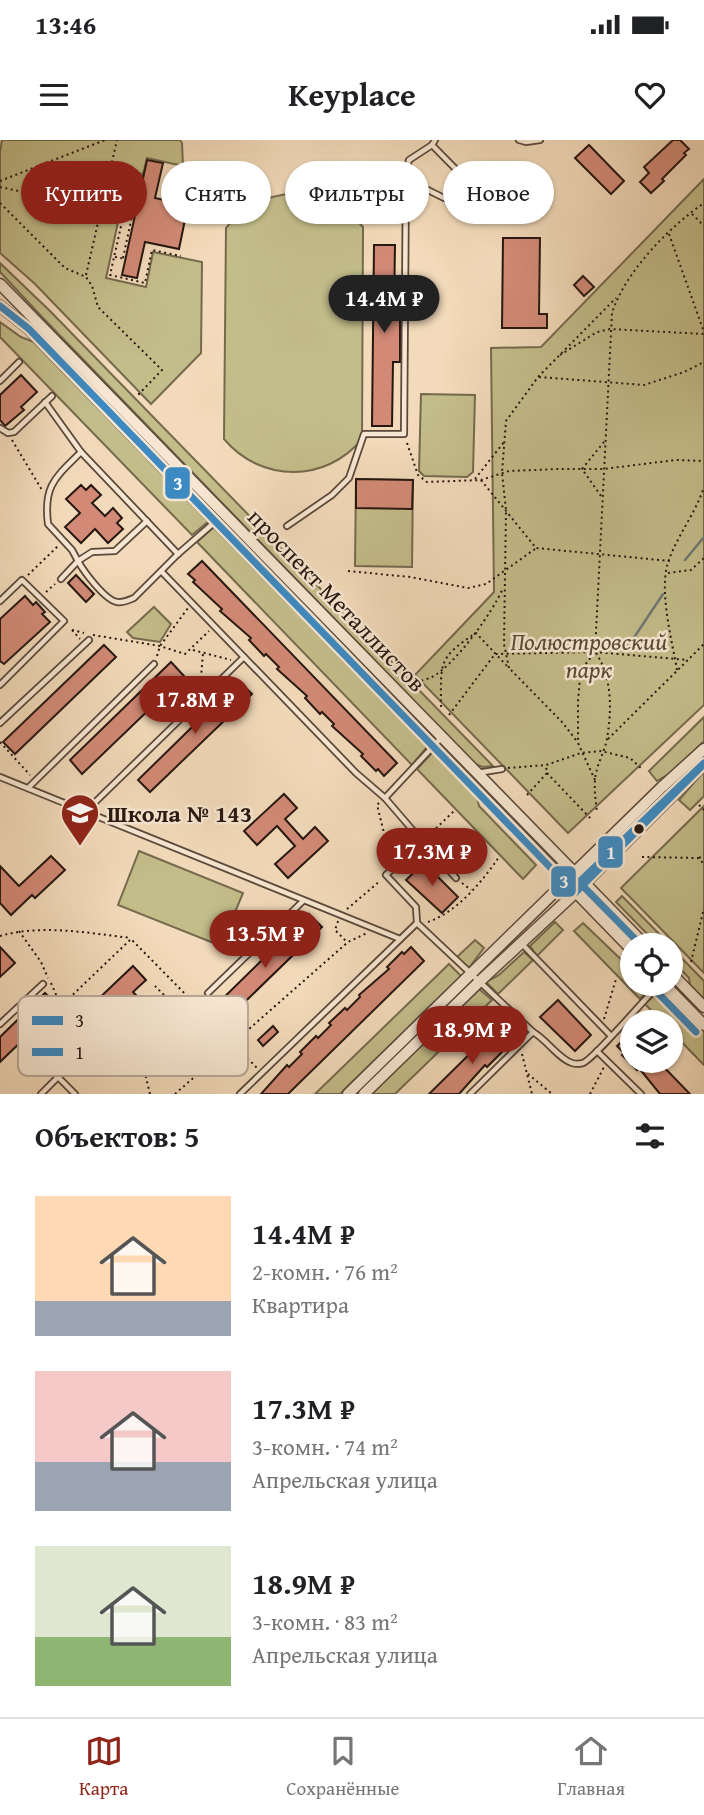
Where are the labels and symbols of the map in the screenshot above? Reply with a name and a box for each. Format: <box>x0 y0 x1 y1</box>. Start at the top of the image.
pin: 14.4M ₽ <box>319 276 449 335</box>
line badge: 3 <box>164 466 191 500</box>
text: 3 <box>173 469 183 497</box>
street label: проспект Металлистов <box>240 500 434 700</box>
park label: Полюстровский парк <box>510 624 668 687</box>
pin: 17.8M ₽ <box>130 676 260 736</box>
school or university icon: Школа № 143 <box>59 792 101 847</box>
place label: Школа № 143 <box>107 796 252 831</box>
unlabelled marker <box>632 822 646 836</box>
pin: 17.3M ₽ <box>367 828 497 888</box>
line badge: 1 <box>597 835 624 869</box>
text: 1 <box>606 838 616 866</box>
line badge: 3 <box>550 865 577 898</box>
text: 3 <box>559 867 569 895</box>
pin: 13.5M ₽ <box>200 910 330 970</box>
legend <box>18 996 248 1076</box>
text: 3 <box>75 1006 84 1034</box>
pin: 18.9M ₽ <box>407 1006 537 1066</box>
text: 1 <box>75 1038 84 1066</box>

